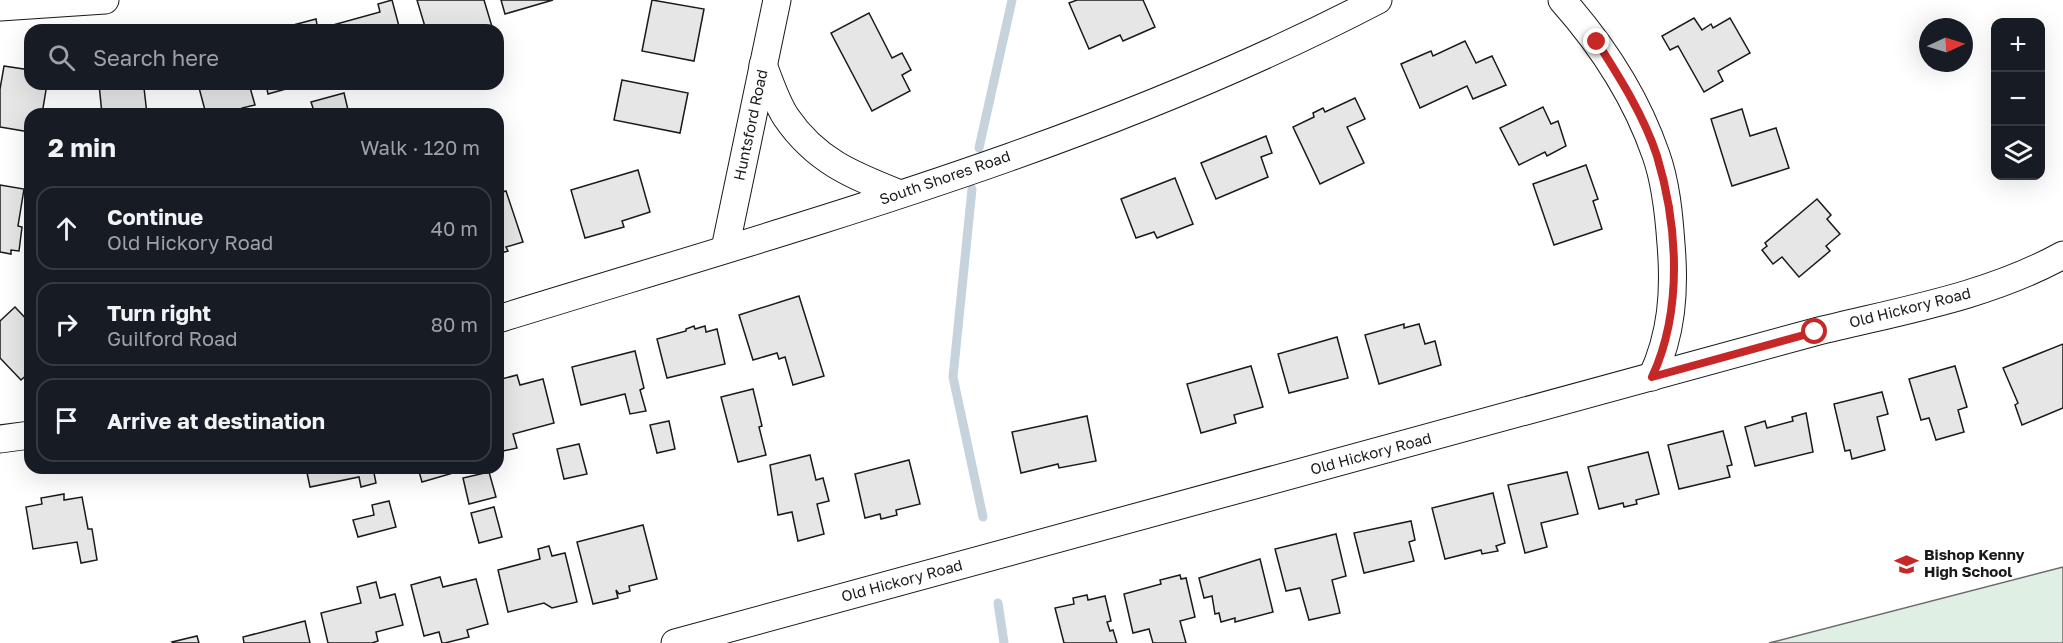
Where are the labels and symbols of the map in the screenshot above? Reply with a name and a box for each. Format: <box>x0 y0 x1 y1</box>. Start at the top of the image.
north arrow <box>1919 18 1973 72</box>
route end <box>1583 28 1609 54</box>
street label: Huntsford Road <box>729 68 771 182</box>
street label: South Shores Road <box>877 146 1013 208</box>
street label: Old Hickory Road <box>1847 283 1972 331</box>
route start <box>1801 318 1827 344</box>
street label: Old Hickory Road <box>1308 428 1433 478</box>
place label: Bishop Kenny High School <box>1924 545 2024 580</box>
school or university icon: Bishop Kenny High School <box>1893 551 1919 577</box>
street label: Old Hickory Road <box>839 555 964 605</box>

